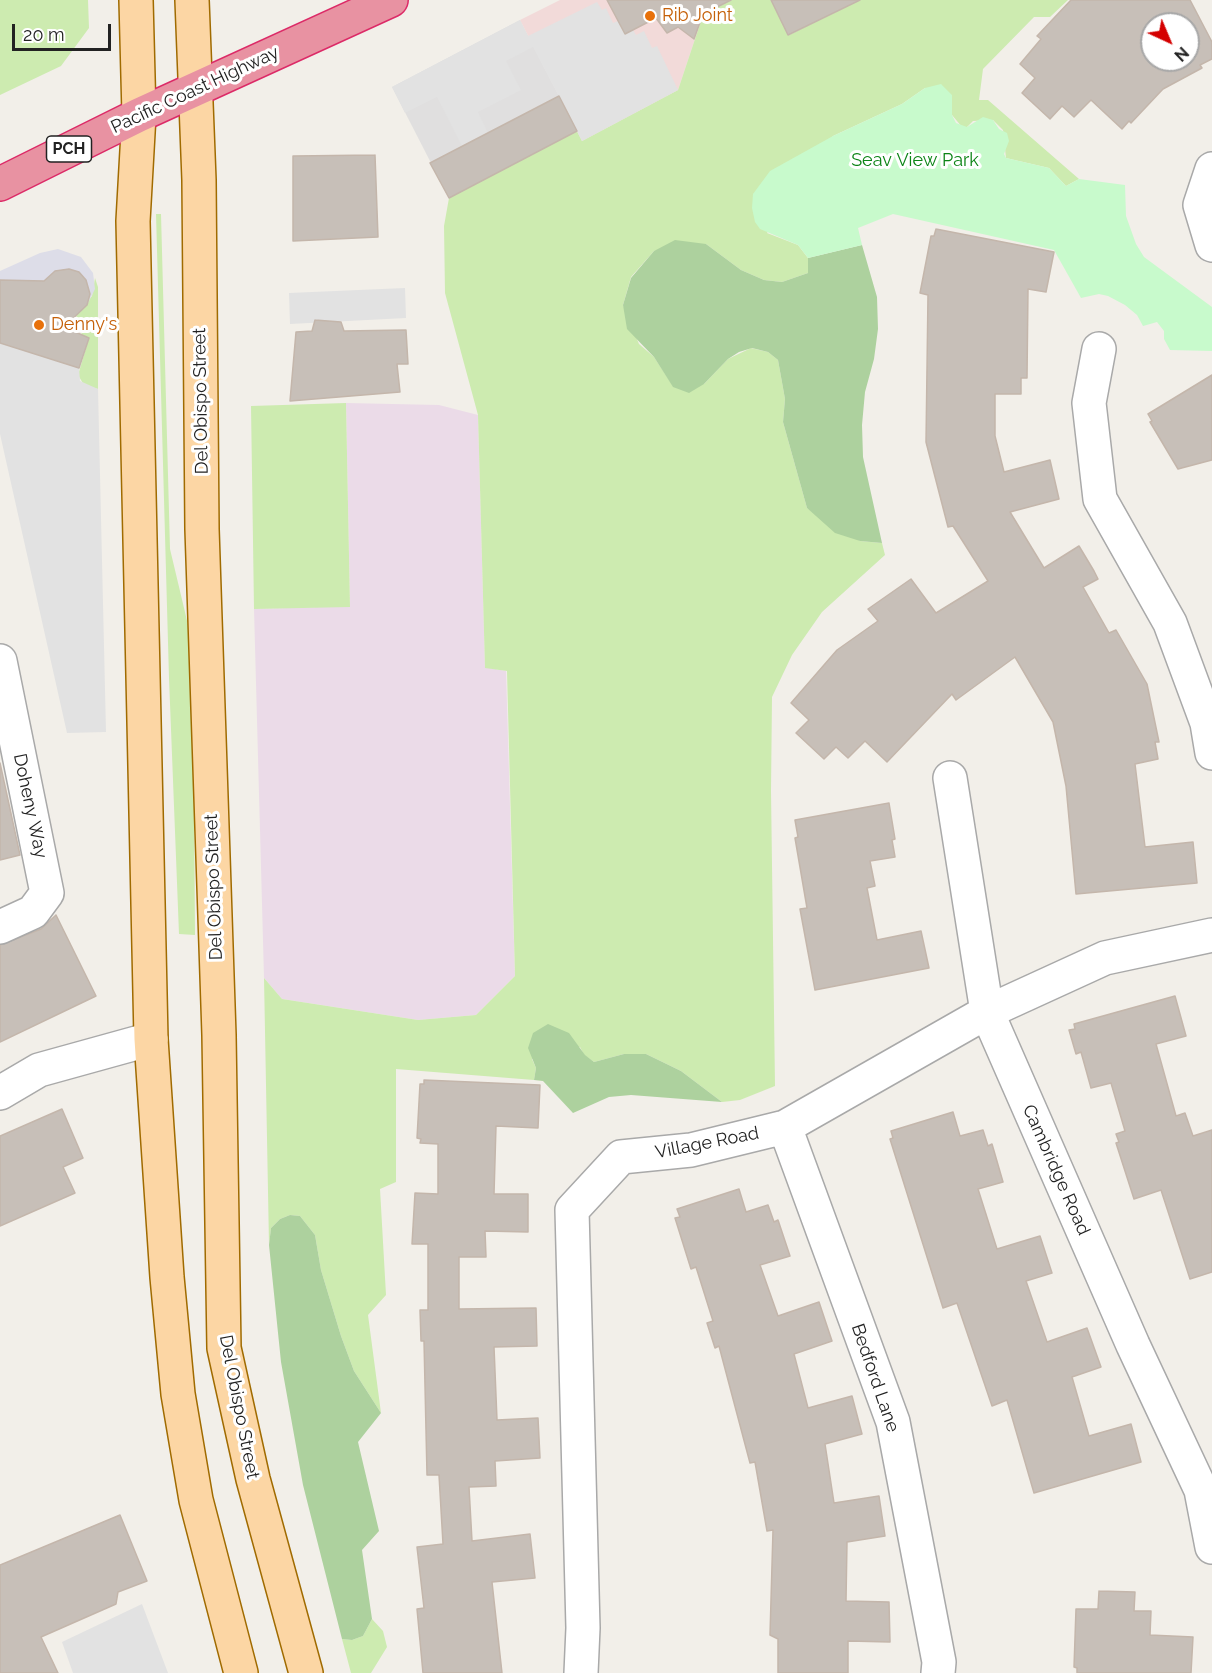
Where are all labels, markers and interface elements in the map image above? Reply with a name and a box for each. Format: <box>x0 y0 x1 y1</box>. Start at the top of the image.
place label: Rib Joint <box>662 5 733 27</box>
marker: Rib Joint <box>643 9 657 23</box>
scale bar <box>15 12 114 50</box>
north arrow <box>1140 12 1200 72</box>
text: 20 m <box>23 24 65 45</box>
street label: Pacific Coast Highway <box>108 42 282 138</box>
text: N <box>1170 43 1192 65</box>
road number: PCH <box>46 136 92 162</box>
park label: Seav View Park <box>851 150 979 172</box>
place label: Denny's <box>51 314 117 336</box>
marker: Denny's <box>32 318 46 332</box>
street label: Del Obispo Street <box>189 328 213 474</box>
street label: Doheny Way <box>8 752 52 860</box>
street label: Del Obispo Street <box>201 813 227 961</box>
street label: Cambridge Road <box>1018 1101 1094 1239</box>
street label: Village Road <box>653 1122 761 1164</box>
street label: Bedford Lane <box>846 1321 904 1435</box>
street label: Del Obispo Street <box>214 1333 264 1481</box>

